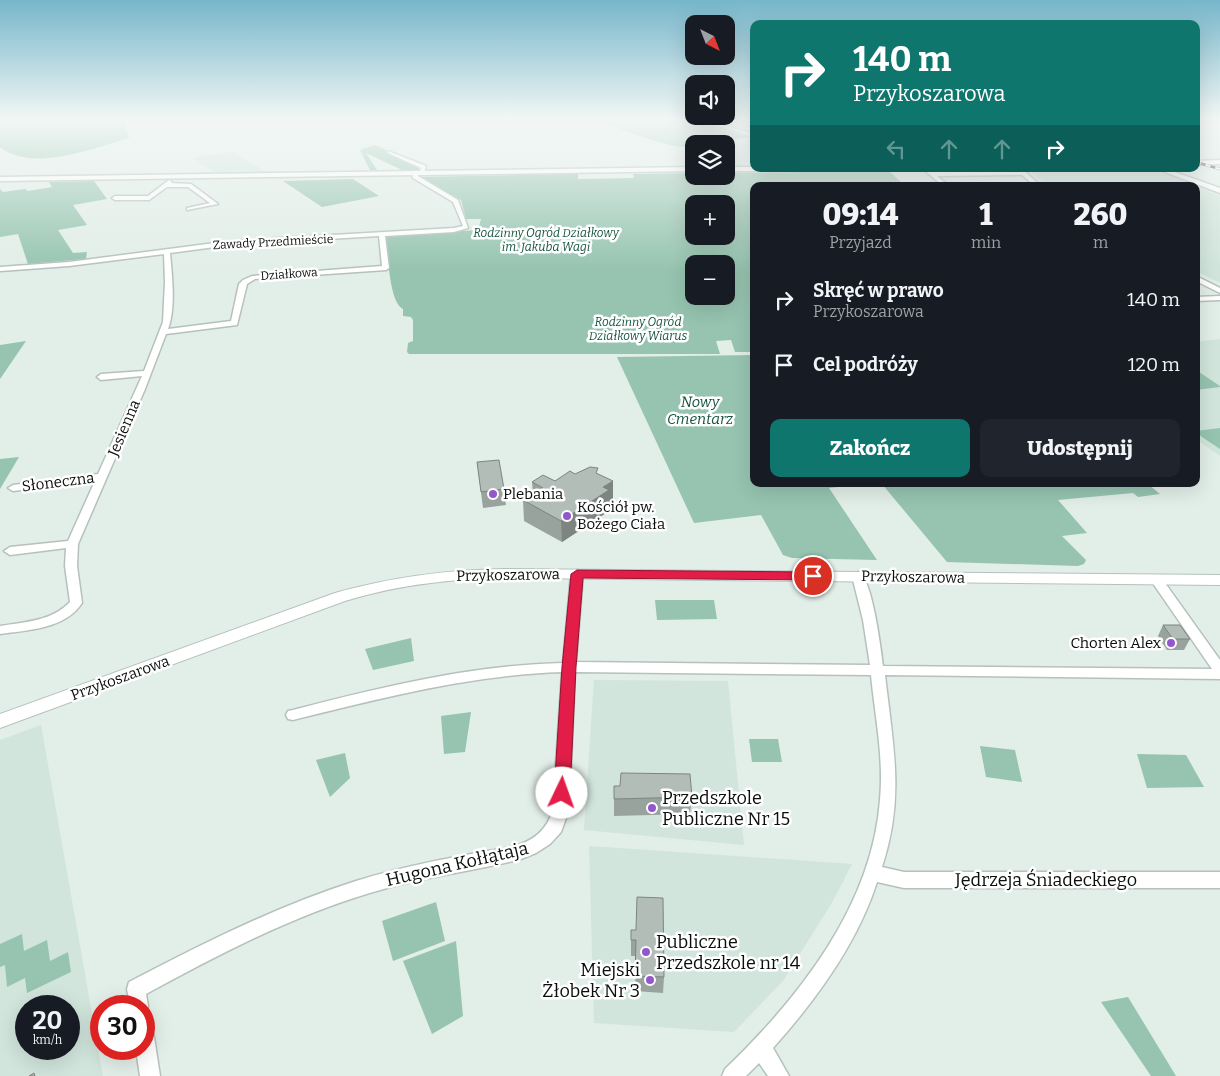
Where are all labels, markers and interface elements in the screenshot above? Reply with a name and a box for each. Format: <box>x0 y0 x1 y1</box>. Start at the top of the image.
north arrow <box>685 15 735 65</box>
map controls <box>685 15 735 305</box>
text: 140 m <box>853 38 951 80</box>
icon: right <box>770 40 835 105</box>
button: sound <box>685 75 735 125</box>
text: Przykoszarowa <box>853 80 1005 107</box>
button: layers <box>685 135 735 185</box>
icon: left <box>882 135 910 163</box>
icon: ahead <box>935 135 963 163</box>
icon: ahead <box>988 135 1016 163</box>
icon: right <box>1041 135 1069 163</box>
button: + <box>685 195 735 245</box>
text: 09:14 <box>822 197 898 233</box>
text: 1 <box>979 197 993 233</box>
text: 260 <box>1074 197 1128 233</box>
park label: Rodzinny Ogród Działkowy im. Jakuba Wagi <box>473 226 620 254</box>
street label: Zawady Przedmieście <box>212 232 334 252</box>
text: Przyjazd <box>829 233 892 252</box>
text: min <box>971 233 1001 252</box>
text: m <box>1093 233 1108 252</box>
button: − <box>685 255 735 305</box>
street label: Działkowa <box>260 265 319 283</box>
text: Skręć w prawo <box>813 279 944 302</box>
icon: right <box>770 286 798 314</box>
text: 140 m <box>1127 288 1180 311</box>
text: Przykoszarowa <box>813 302 924 321</box>
park label: Rodzinny Ogród Działkowy Wiarus <box>589 315 687 343</box>
icon: arrive <box>770 351 798 379</box>
text: Cel podróży <box>813 353 918 376</box>
text: 120 m <box>1128 353 1180 376</box>
park label: Nowy Cmentarz <box>667 393 733 428</box>
street label: Jesienna <box>104 397 144 460</box>
button: Zakończ <box>770 419 970 477</box>
button: Udostępnij <box>980 419 1180 477</box>
street label: Słoneczna <box>21 469 95 495</box>
place label: Plebania <box>503 485 563 503</box>
marker: Plebania <box>487 488 499 500</box>
place label: Kościół pw. Bożego Ciała <box>577 498 665 533</box>
marker: Kościół pw. Bożego Ciała <box>561 510 573 522</box>
pin <box>792 555 834 597</box>
icon: arrive <box>799 562 827 590</box>
street label: Przykoszarowa <box>456 565 560 585</box>
street label: Przykoszarowa <box>861 567 965 587</box>
place label: Chorten Alex <box>1070 634 1162 652</box>
marker: Chorten Alex <box>1165 637 1177 649</box>
street label: Przykoszarowa <box>68 652 172 704</box>
position arrow <box>535 766 587 818</box>
place label: Przedszkole Publiczne Nr 15 <box>662 787 790 830</box>
marker: Przedszkole Publiczne Nr 15 <box>646 802 658 814</box>
street label: Hugona Kołłątaja <box>384 837 531 891</box>
street label: Jędrzeja Śniadeckiego <box>954 868 1137 891</box>
place label: Publiczne Przedszkole nr 14 <box>656 931 801 974</box>
marker: Publiczne Przedszkole nr 14 <box>640 946 652 958</box>
place label: Miejski Żłobek Nr 3 <box>542 959 640 1002</box>
marker: Miejski Żłobek Nr 3 <box>644 974 656 986</box>
speed limit sign: 30 <box>90 995 155 1060</box>
text: 20 <box>33 1006 62 1036</box>
text: km/h <box>33 1033 62 1047</box>

